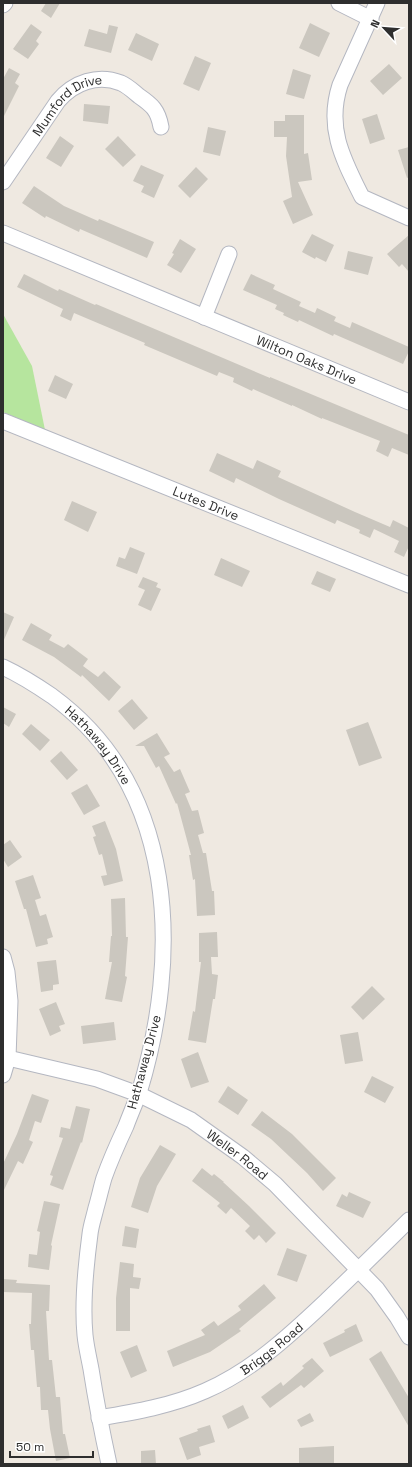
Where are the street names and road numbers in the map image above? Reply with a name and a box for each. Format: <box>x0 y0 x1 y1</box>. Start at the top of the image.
street label: Mumford Drive <box>28 71 103 139</box>
street label: Wilton Oaks Drive <box>254 331 360 388</box>
street label: Lutes Drive <box>170 482 242 524</box>
street label: Hathaway Drive <box>62 702 135 787</box>
street label: Hathaway Drive <box>123 1013 165 1111</box>
street label: Weller Road <box>203 1125 272 1183</box>
street label: Briggs Road <box>237 1318 306 1378</box>

